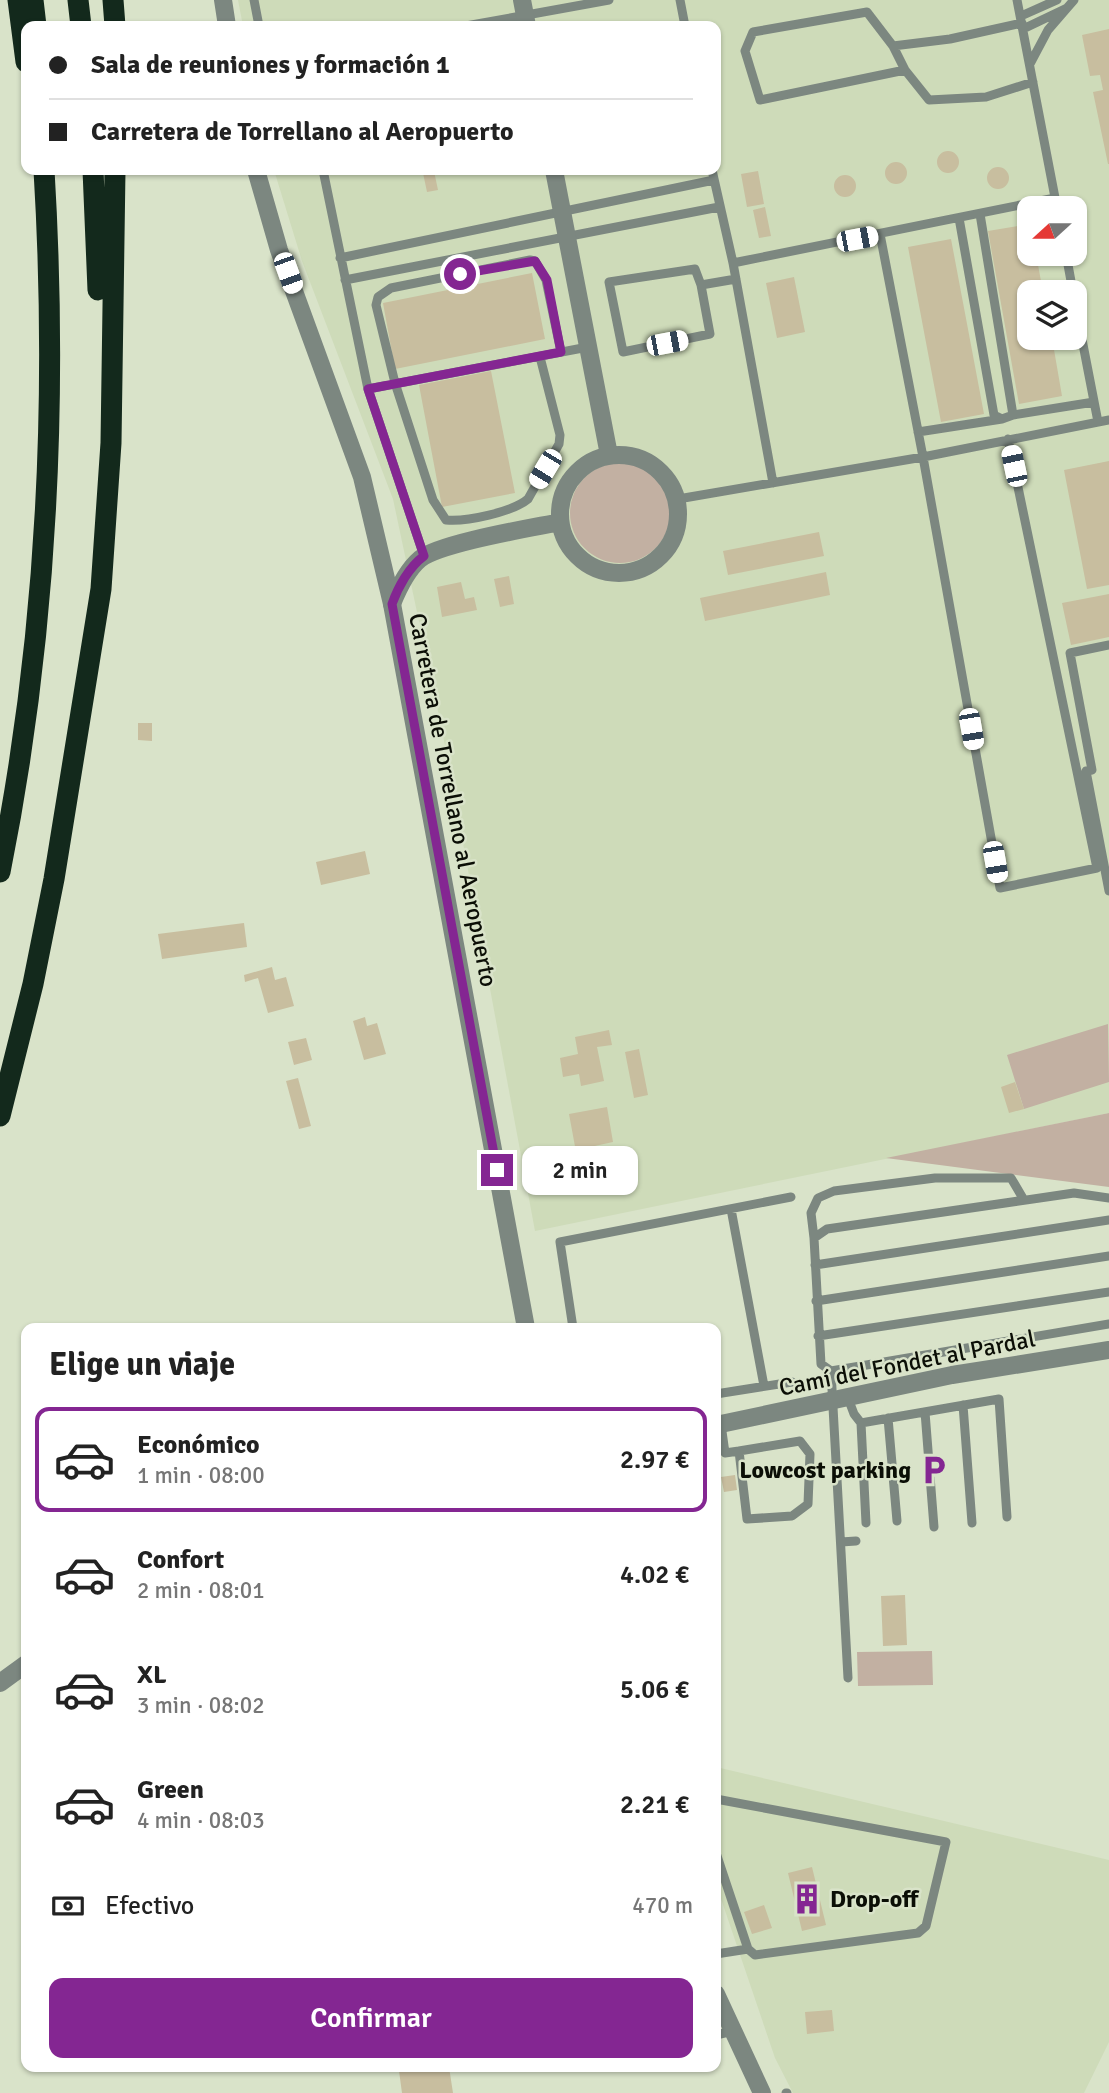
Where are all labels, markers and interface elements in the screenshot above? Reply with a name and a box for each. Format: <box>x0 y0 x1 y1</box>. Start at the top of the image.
text: Sala de reuniones y formación 1 <box>91 49 450 81</box>
text: Carretera de Torrellano al Aeropuerto <box>91 116 514 148</box>
north arrow <box>1017 196 1087 266</box>
map controls <box>1017 196 1087 350</box>
car <box>835 225 880 253</box>
car <box>271 250 306 296</box>
route start <box>444 258 476 290</box>
button: layers <box>1017 280 1087 350</box>
car <box>645 329 690 357</box>
car <box>1000 443 1029 489</box>
car <box>526 446 565 492</box>
street label: Carretera de Torrellano al Aeropuerto <box>402 611 504 989</box>
car <box>958 706 985 752</box>
car <box>982 839 1009 885</box>
callout: 2 min <box>522 1146 637 1194</box>
route end <box>481 1154 513 1186</box>
text: 2 min <box>552 1156 608 1185</box>
street label: Camí del Fondet al Pardal <box>776 1323 1038 1403</box>
text: Elige un viaje <box>49 1345 235 1384</box>
icon: car <box>53 1428 116 1491</box>
text: Económico <box>137 1429 260 1461</box>
text: 2.97 € <box>620 1444 689 1476</box>
parking icon: Lowcost parking <box>917 1453 951 1487</box>
place label: Lowcost parking <box>739 1455 911 1485</box>
text: 1 min · 08:00 <box>137 1461 265 1490</box>
icon: car <box>53 1543 116 1606</box>
text: Confort <box>137 1544 224 1576</box>
text: 4.02 € <box>620 1559 689 1591</box>
text: 2 min · 08:01 <box>137 1576 265 1605</box>
icon: car <box>53 1658 116 1721</box>
text: XL <box>137 1659 167 1691</box>
text: 5.06 € <box>620 1674 689 1706</box>
text: 3 min · 08:02 <box>137 1691 265 1720</box>
icon: car <box>53 1773 116 1836</box>
text: Green <box>137 1774 204 1806</box>
text: 2.21 € <box>620 1789 689 1821</box>
text: 4 min · 08:03 <box>137 1806 265 1835</box>
building icon: Drop-off <box>790 1882 824 1916</box>
place label: Drop-off <box>830 1884 920 1914</box>
icon: cash <box>49 1887 87 1925</box>
text: Efectivo <box>105 1890 194 1922</box>
text: 470 m <box>632 1891 693 1920</box>
button: Confirmar <box>49 1978 693 2058</box>

